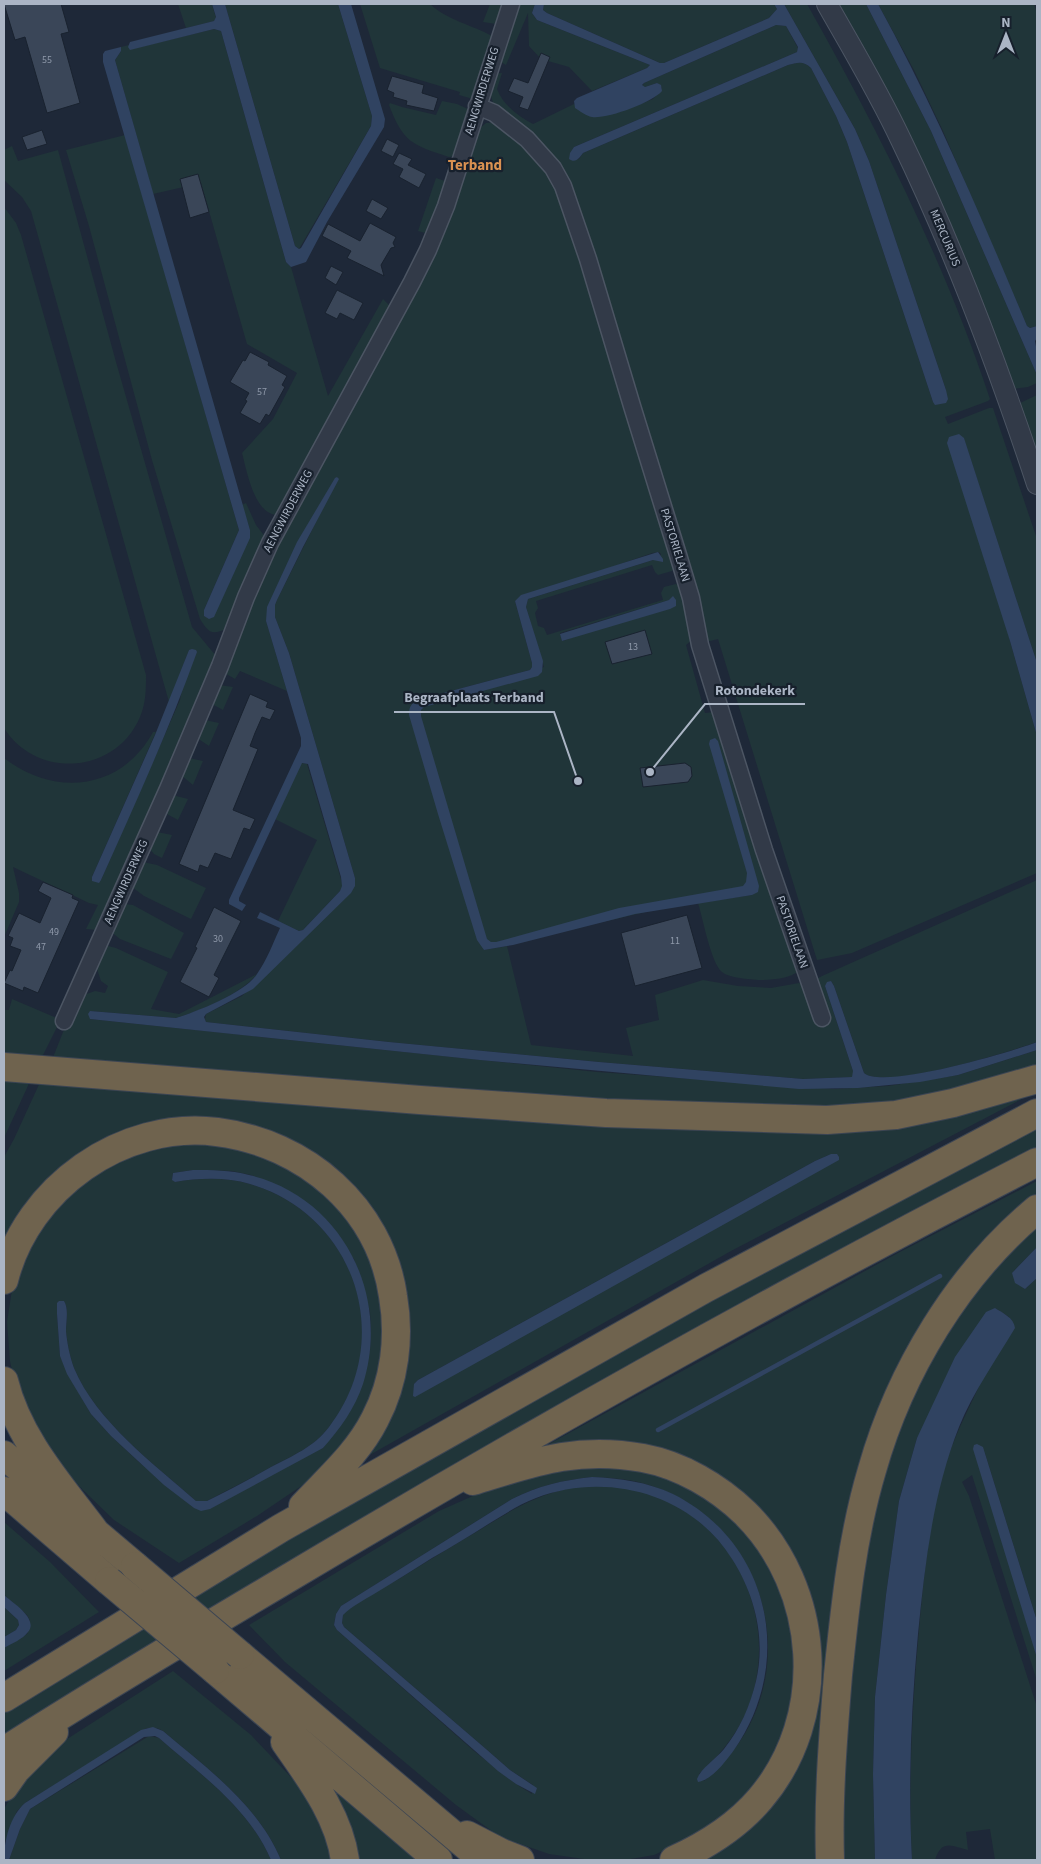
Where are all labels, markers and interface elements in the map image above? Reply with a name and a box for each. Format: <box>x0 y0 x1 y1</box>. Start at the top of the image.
north arrow <box>981 10 1031 60</box>
text: N <box>1001 13 1011 33</box>
street label: AENGWIRDERWEG <box>461 45 503 137</box>
house number: 55 <box>42 53 52 67</box>
district label: Terband <box>448 155 502 176</box>
street label: MERCURIUS <box>925 207 965 269</box>
house number: 57 <box>257 385 267 399</box>
street label: AENGWIRDERWEG <box>259 467 317 555</box>
street label: PASTORIELAAN <box>656 506 694 584</box>
house number: 13 <box>628 640 638 654</box>
callout: Rotondekerk <box>705 675 805 704</box>
text: Rotondekerk <box>715 681 795 701</box>
callout: Begraafplaats Terband <box>394 683 554 712</box>
text: Begraafplaats Terband <box>404 688 544 708</box>
street label: AENGWIRDERWEG <box>100 837 152 927</box>
street label: PASTORIELAAN <box>772 893 812 971</box>
house number: 49 <box>49 925 59 939</box>
house number: 30 <box>213 932 223 946</box>
house number: 11 <box>670 934 680 948</box>
house number: 47 <box>36 940 46 954</box>

